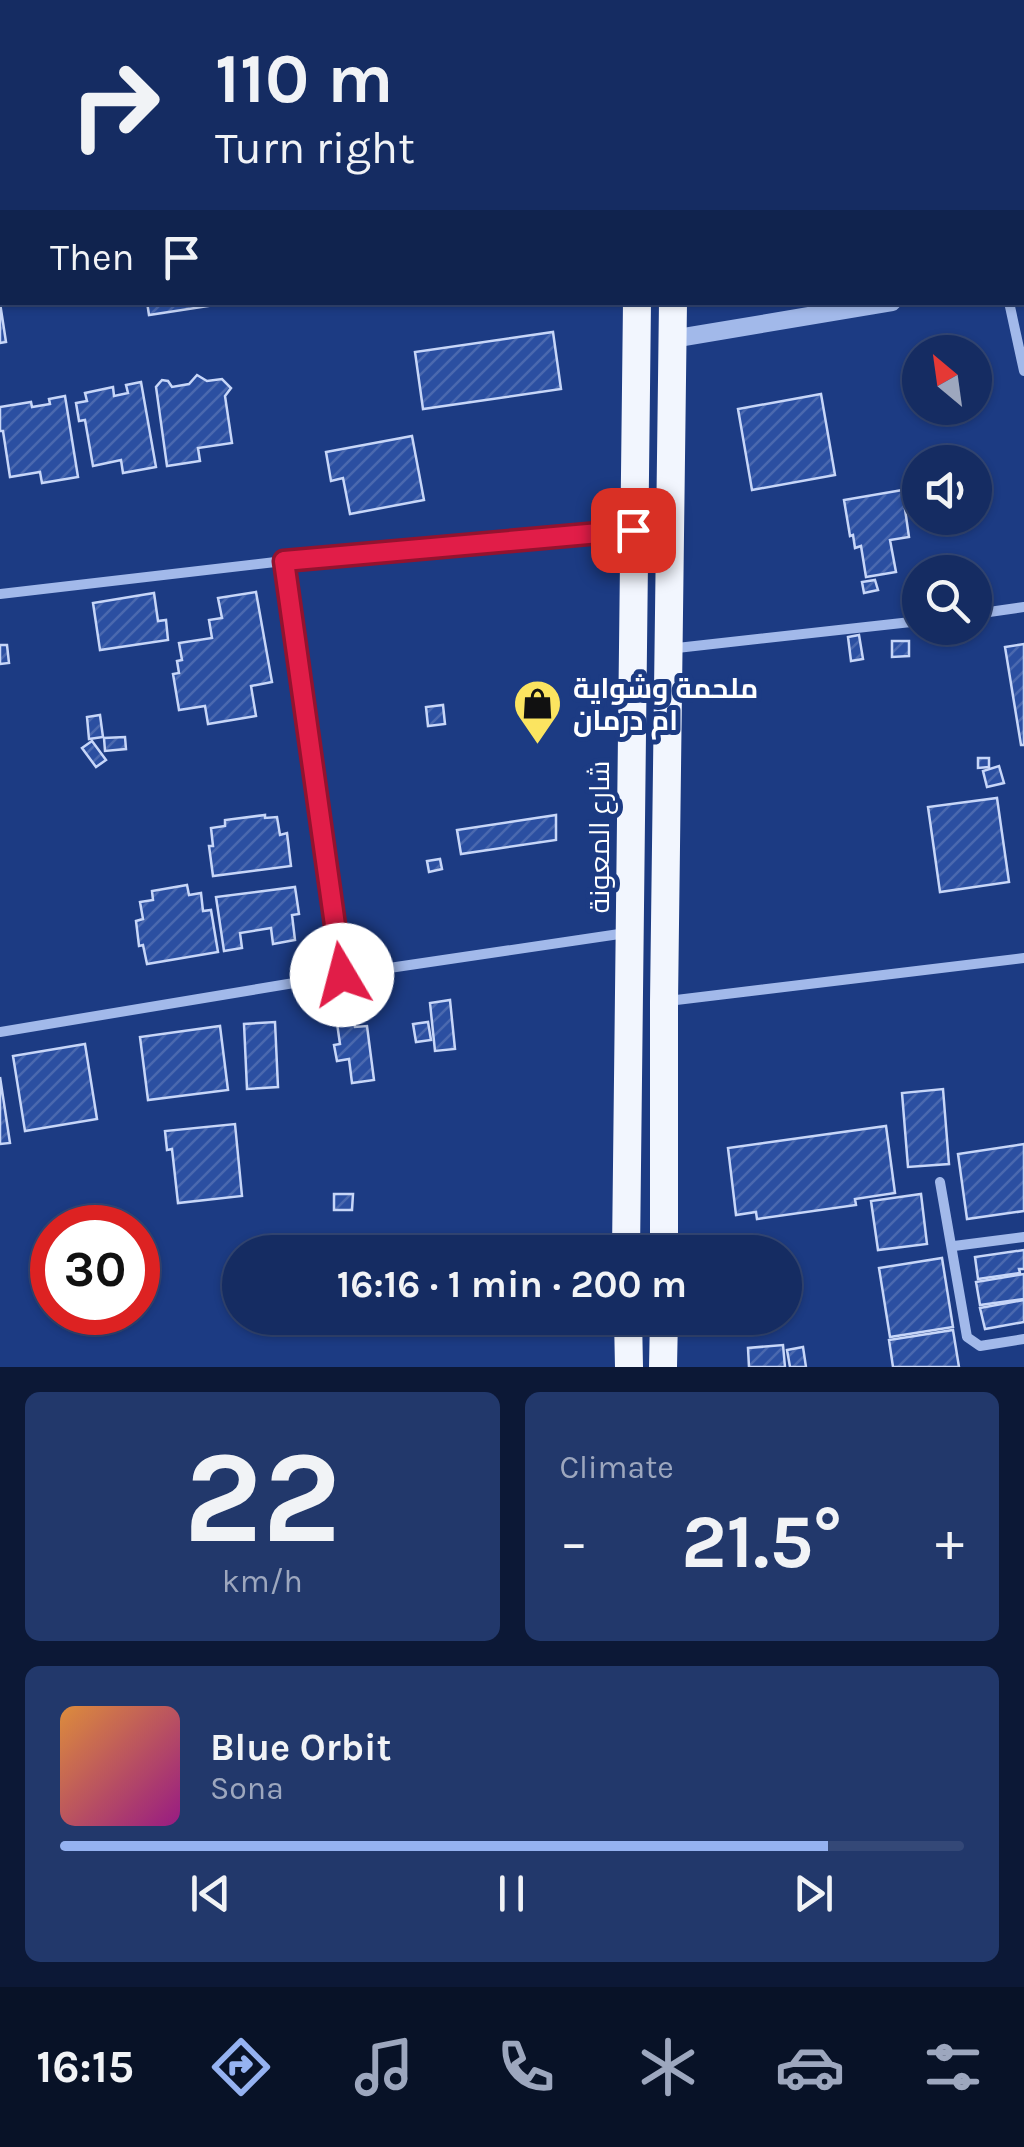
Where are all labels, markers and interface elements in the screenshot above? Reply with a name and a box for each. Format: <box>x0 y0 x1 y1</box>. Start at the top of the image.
text: 110 m <box>215 38 393 120</box>
icon: right <box>50 40 180 170</box>
text: Turn right <box>215 122 415 174</box>
icon: arrive <box>154 230 209 285</box>
text: Then <box>50 235 134 280</box>
north arrow <box>902 335 992 425</box>
map controls <box>902 335 992 645</box>
button: sound <box>902 445 992 535</box>
pin <box>591 488 676 573</box>
icon: arrive <box>606 503 661 558</box>
button: search <box>902 555 992 645</box>
place label: ملحمة وشواية ام درمان <box>573 672 758 740</box>
shop icon: ملحمة وشواية ام درمان <box>512 678 564 746</box>
street label: شارع المعونة <box>583 761 618 913</box>
position arrow <box>290 923 394 1027</box>
speed limit sign: 30 <box>30 1205 160 1335</box>
text: 16:16 · 1 min · 200 m <box>337 1262 687 1307</box>
text: 22 <box>184 1422 341 1574</box>
text: Climate <box>560 1449 674 1486</box>
text: 21.5° <box>681 1498 842 1586</box>
text: − <box>560 1510 588 1574</box>
text: + <box>935 1510 964 1574</box>
text: km/h <box>222 1563 303 1600</box>
text: Blue Orbit <box>210 1725 391 1770</box>
text: Sona <box>210 1770 284 1807</box>
icon: previous <box>183 1866 238 1921</box>
icon: pause <box>484 1866 539 1921</box>
icon: next <box>786 1866 841 1921</box>
icon: directions <box>206 2032 276 2102</box>
icon: music <box>349 2032 419 2102</box>
icon: phone <box>491 2032 561 2102</box>
icon: climate <box>633 2032 703 2102</box>
icon: car <box>775 2032 845 2102</box>
icon: filters <box>918 2032 988 2102</box>
text: 16:15 <box>36 2041 134 2093</box>

